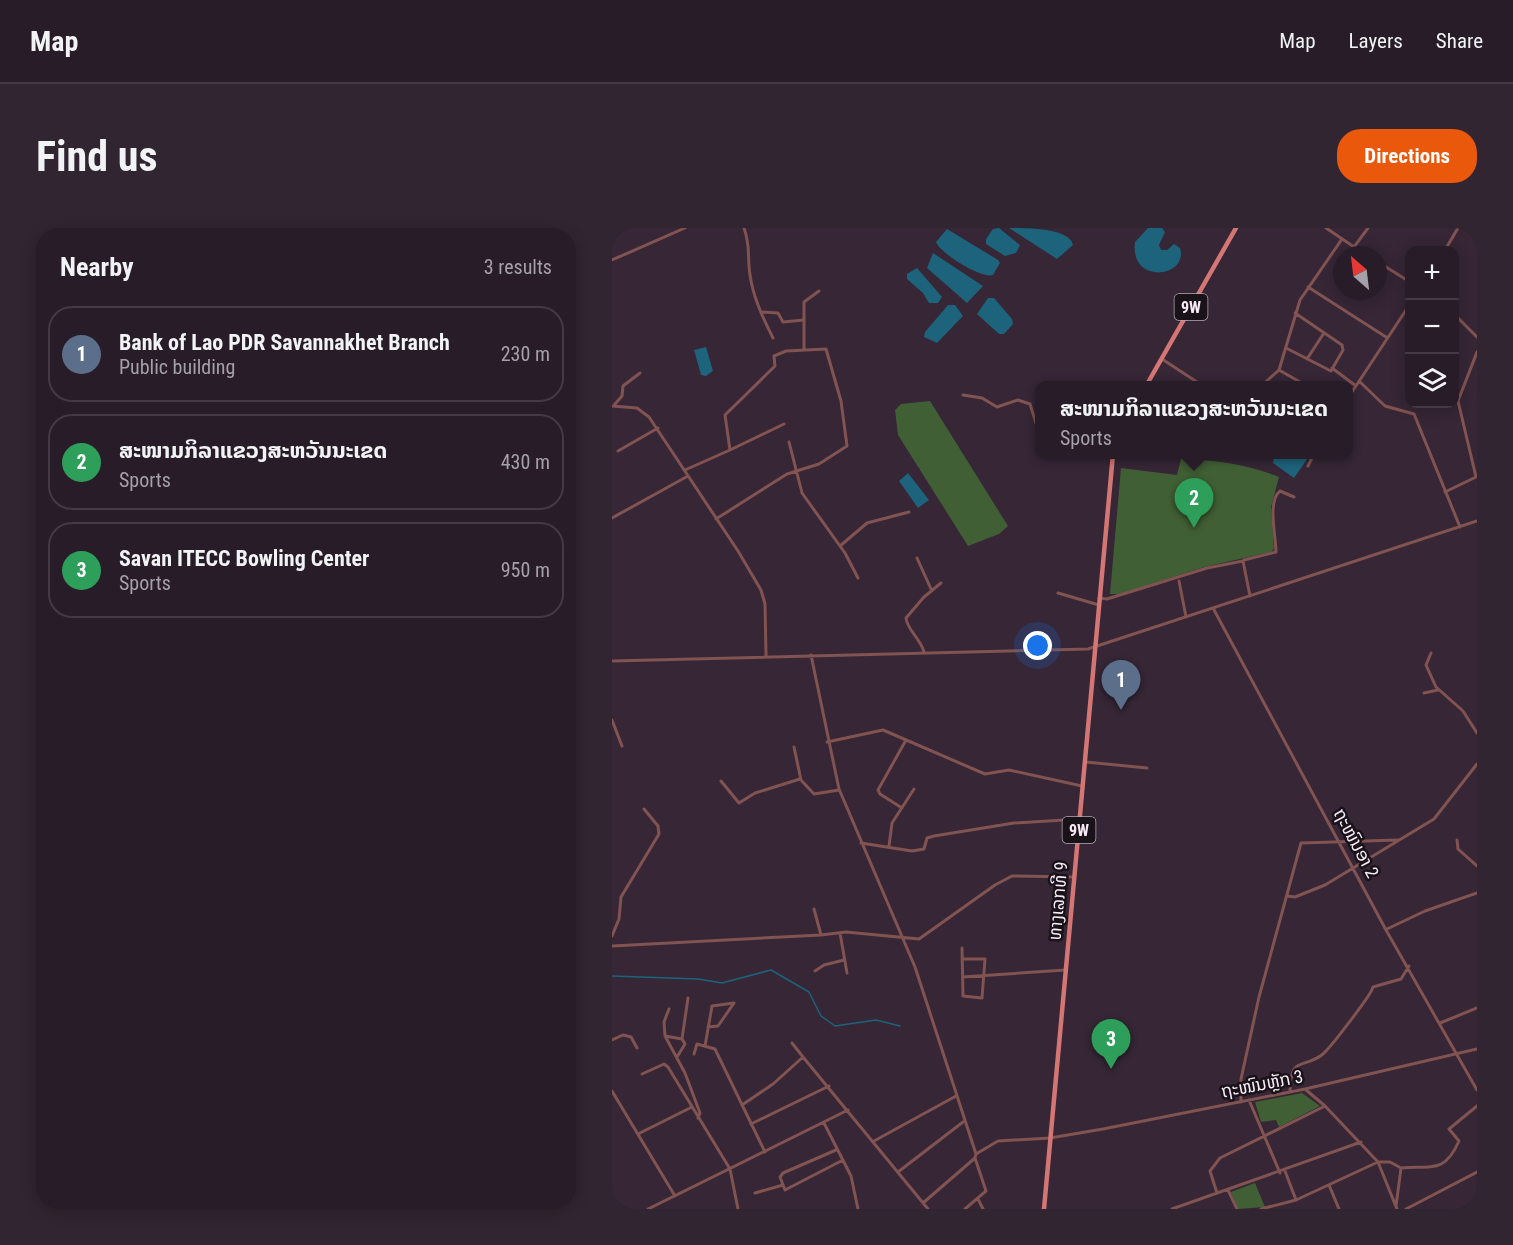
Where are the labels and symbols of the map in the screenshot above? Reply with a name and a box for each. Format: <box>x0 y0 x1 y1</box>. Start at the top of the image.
north arrow <box>1333 246 1387 300</box>
road number: 9W <box>1174 294 1208 320</box>
pin: 2 <box>1174 478 1214 528</box>
your location <box>1023 631 1052 660</box>
pin: 1 <box>1102 660 1140 710</box>
street label: ຖະໜົນອາ 2 <box>1329 804 1384 881</box>
road number: 9W <box>1062 817 1096 843</box>
street label: ທາງເລກທີ 9 <box>1044 861 1071 941</box>
pin: 3 <box>1092 1020 1130 1069</box>
street label: ຖະໜົນຫຼັກ 3 <box>1219 1065 1305 1102</box>

